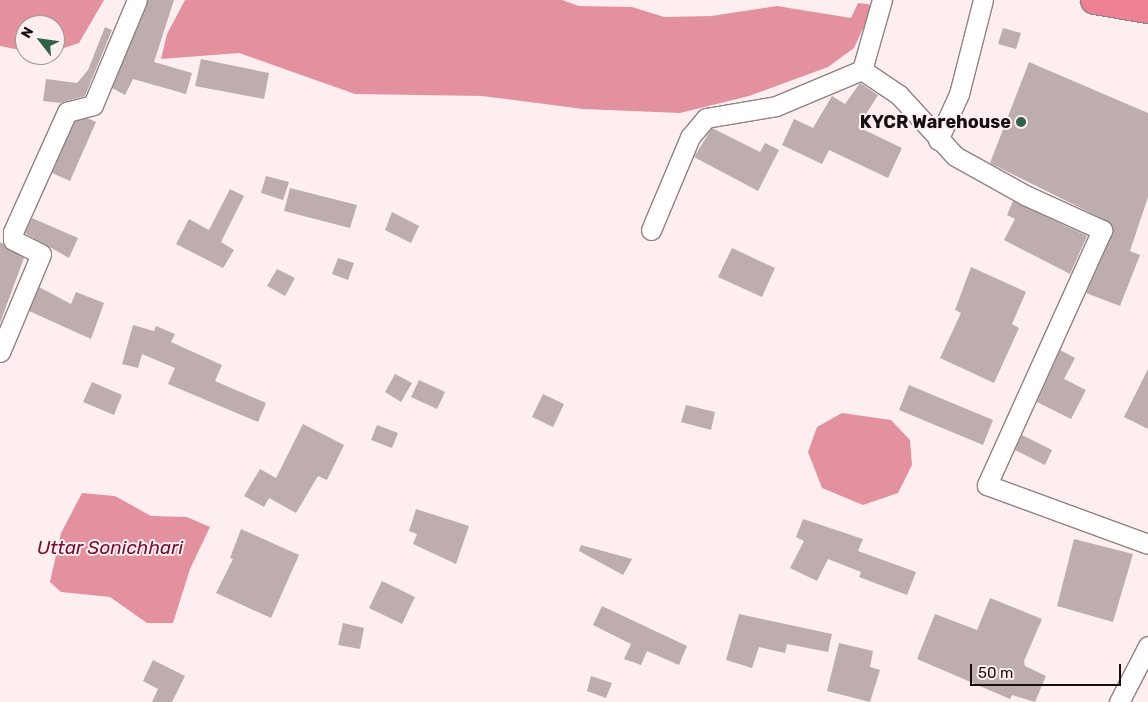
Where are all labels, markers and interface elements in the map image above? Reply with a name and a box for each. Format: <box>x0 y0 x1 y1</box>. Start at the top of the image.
north arrow <box>15 15 65 65</box>
text: N <box>18 24 37 41</box>
place label: KYCR Warehouse <box>860 111 1011 133</box>
marker: KYCR Warehouse <box>1015 116 1027 128</box>
water label: Uttar Sonichhari <box>37 537 183 559</box>
scale bar <box>973 654 1124 686</box>
text: 50 m <box>978 664 1013 682</box>

